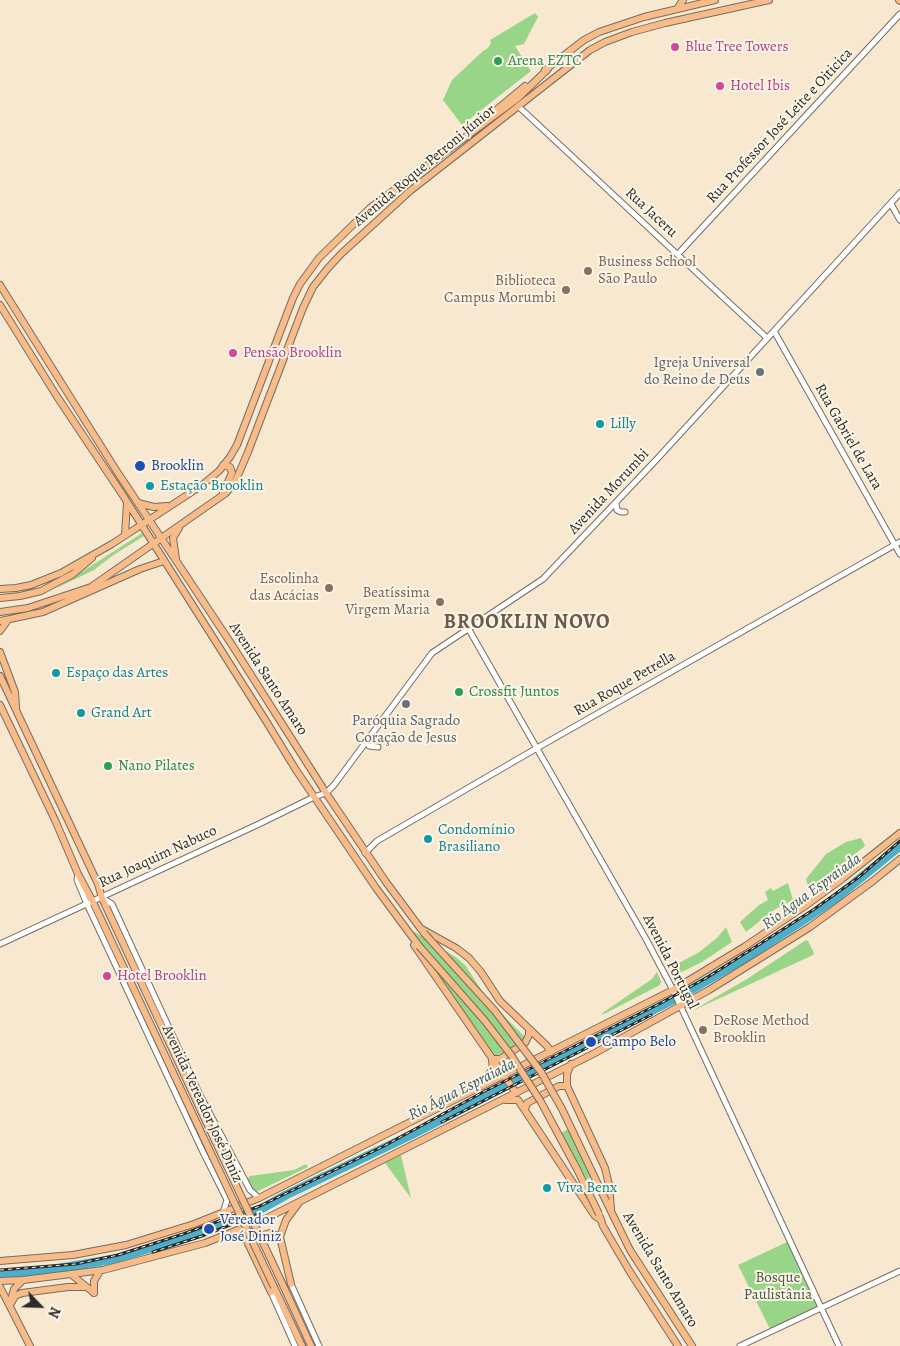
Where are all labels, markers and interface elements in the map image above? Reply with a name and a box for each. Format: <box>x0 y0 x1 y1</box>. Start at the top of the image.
place label: Blue Tree Towers <box>685 38 789 56</box>
marker: Blue Tree Towers <box>669 41 681 53</box>
street label: Rua Professor José Leite e Oiticica <box>703 45 857 207</box>
place label: Arena EZTC <box>508 52 582 70</box>
marker: Arena EZTC <box>492 55 504 67</box>
place label: Hotel Ibis <box>730 77 790 95</box>
marker: Hotel Ibis <box>714 80 726 92</box>
street label: Avenida Roque Petroni Júnior <box>350 101 500 231</box>
street label: Rua Jaceru <box>621 184 681 242</box>
place label: Business School São Paulo <box>598 253 696 288</box>
marker: Business School São Paulo <box>582 265 594 277</box>
place label: Biblioteca Campus Morumbi <box>444 272 556 307</box>
marker: Biblioteca Campus Morumbi <box>560 284 572 296</box>
place label: Pensão Brooklin <box>243 344 342 362</box>
marker: Pensão Brooklin <box>227 347 239 359</box>
place label: Igreja Universal do Reino de Deus <box>644 354 750 389</box>
marker: Igreja Universal do Reino de Deus <box>754 366 766 378</box>
street label: Rua Gabriel de Lara <box>810 381 886 493</box>
place label: Lilly <box>610 415 636 433</box>
marker: Lilly <box>594 418 606 430</box>
street label: Avenida Morumbi <box>565 446 653 538</box>
place label: Brooklin <box>151 457 204 475</box>
marker: Brooklin <box>133 459 147 473</box>
place label: Estação Brooklin <box>160 477 263 495</box>
marker: Estação Brooklin <box>144 480 156 492</box>
place label: Escolinha das Acácias <box>250 570 319 605</box>
marker: Escolinha das Acácias <box>323 582 335 594</box>
place label: Beatíssima Virgem Maria <box>345 584 430 619</box>
marker: Beatíssima Virgem Maria <box>434 596 446 608</box>
district label: BROOKLIN NOVO <box>442 611 612 635</box>
street label: Avenida Santo Amaro <box>225 619 311 739</box>
street label: Rua Roque Petrella <box>571 648 679 720</box>
place label: Espaço das Artes <box>66 664 168 682</box>
marker: Espaço das Artes <box>50 667 62 679</box>
place label: Crossfit Juntos <box>469 683 559 701</box>
marker: Crossfit Juntos <box>453 686 465 698</box>
marker: Paróquia Sagrado Coração de Jesus <box>400 698 412 710</box>
place label: Grand Art <box>91 704 152 722</box>
marker: Grand Art <box>75 707 87 719</box>
place label: Paróquia Sagrado Coração de Jesus <box>352 712 460 747</box>
place label: Nano Pilates <box>118 757 195 775</box>
marker: Nano Pilates <box>102 760 114 772</box>
place label: Condomínio Brasiliano <box>438 821 515 856</box>
street label: Rua Joaquim Nabuco <box>96 822 220 892</box>
marker: Condomínio Brasiliano <box>422 833 434 845</box>
water label: Rio Água Espraiada <box>759 850 865 934</box>
street label: Avenida Portugal <box>638 912 702 1012</box>
place label: Hotel Brooklin <box>117 967 207 985</box>
marker: Hotel Brooklin <box>101 970 113 982</box>
place label: DeRose Method Brooklin <box>713 1012 809 1047</box>
street label: Avenida Vereador José Diniz <box>158 1022 246 1186</box>
marker: DeRose Method Brooklin <box>697 1024 709 1036</box>
place label: Campo Belo <box>602 1033 676 1051</box>
marker: Campo Belo <box>584 1035 598 1049</box>
water label: Rio Água Espraiada <box>405 1055 519 1125</box>
place label: Viva Benx <box>557 1179 617 1197</box>
marker: Viva Benx <box>541 1182 553 1194</box>
street label: Avenida Santo Amaro <box>618 1209 702 1331</box>
place label: Vereador José Diniz <box>220 1211 282 1246</box>
marker: Vereador José Diniz <box>202 1222 216 1236</box>
park label: Bosque Paulistânia <box>744 1269 812 1304</box>
north arrow <box>15 1281 65 1331</box>
text: N <box>43 1304 65 1321</box>

